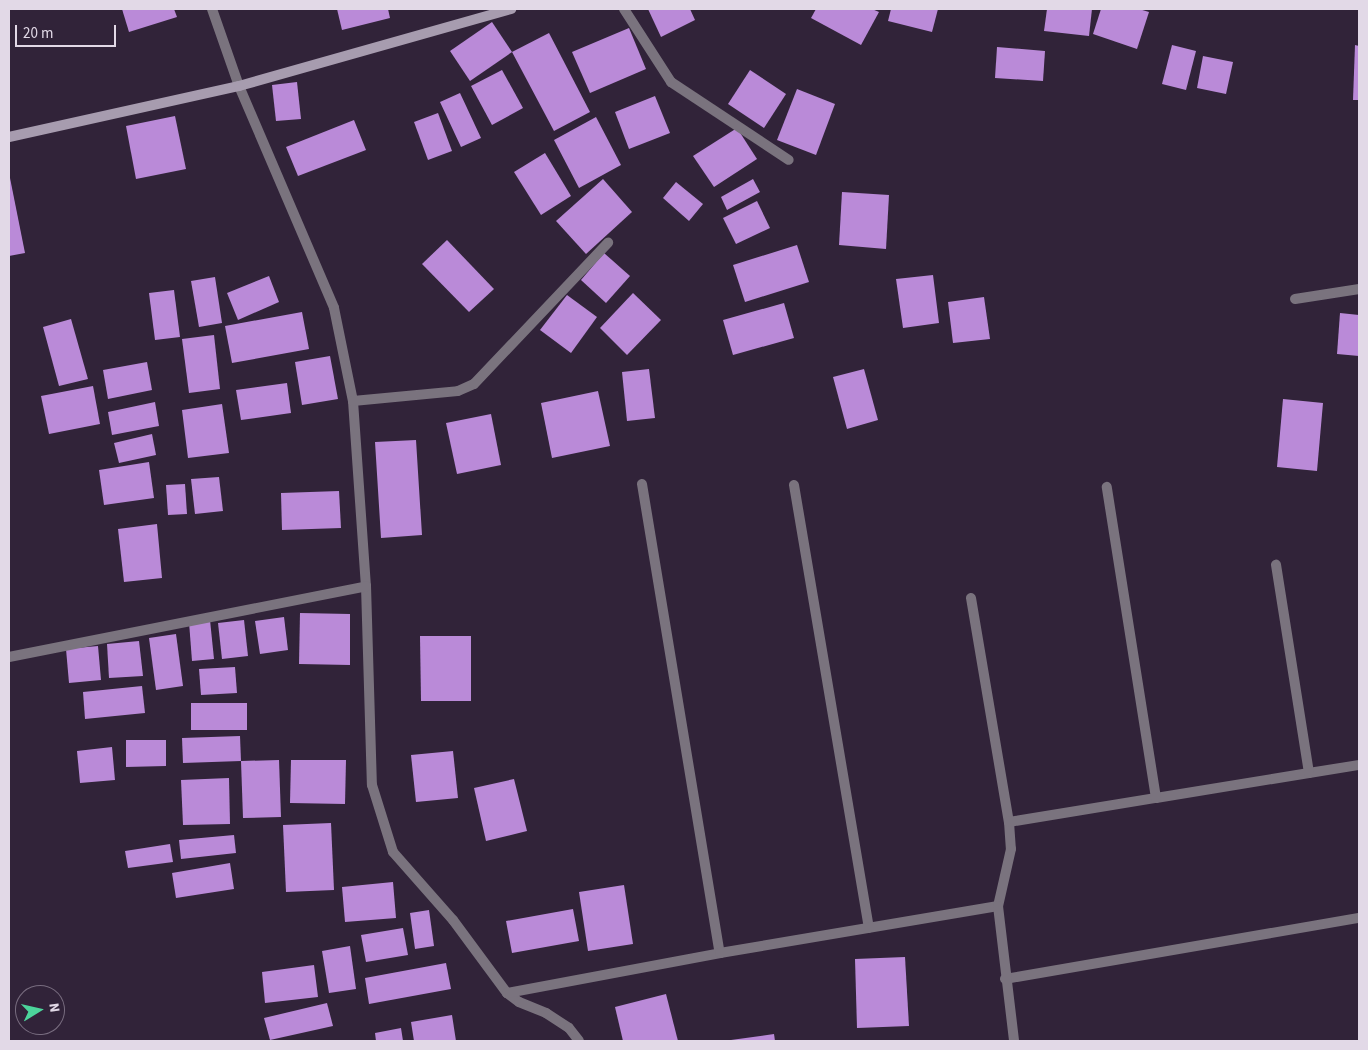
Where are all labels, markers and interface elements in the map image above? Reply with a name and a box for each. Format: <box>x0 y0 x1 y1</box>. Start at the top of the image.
scale bar <box>18 15 119 47</box>
text: 20 m <box>23 23 53 44</box>
north arrow <box>15 985 65 1035</box>
text: N <box>43 1002 64 1014</box>

